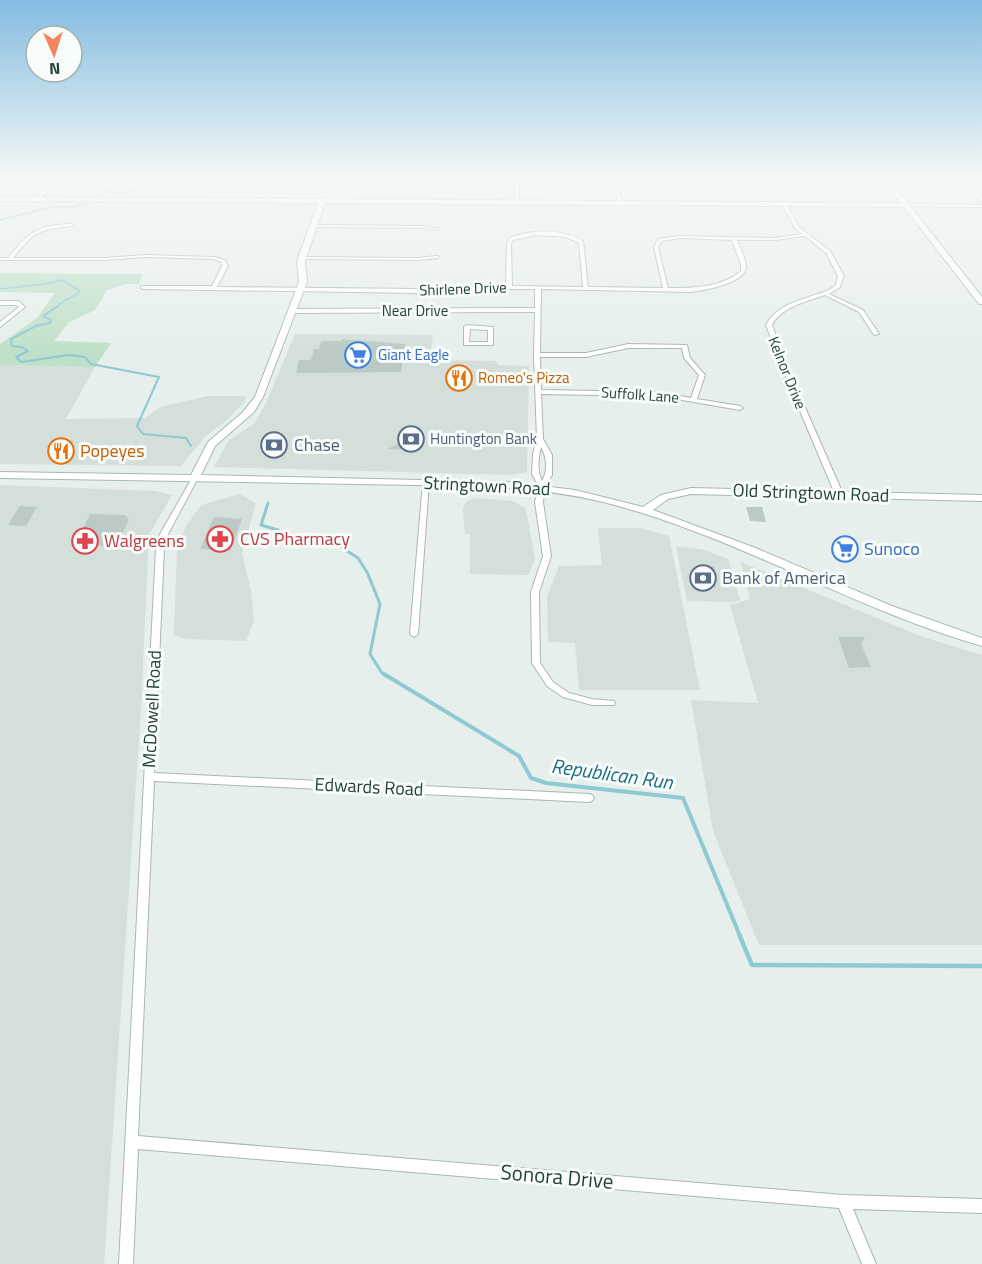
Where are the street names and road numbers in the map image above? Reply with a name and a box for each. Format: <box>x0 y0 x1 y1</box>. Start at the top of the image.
street label: Shirlene Drive <box>419 275 507 302</box>
street label: Near Drive <box>382 299 448 322</box>
street label: Kelnor Drive <box>762 333 812 413</box>
street label: Suffolk Lane <box>600 380 680 409</box>
street label: Stringtown Road <box>423 469 551 502</box>
street label: Old Stringtown Road <box>732 476 890 509</box>
street label: McDowell Road <box>135 649 168 769</box>
street label: Edwards Road <box>314 770 424 803</box>
street label: Sonora Drive <box>499 1155 615 1197</box>

